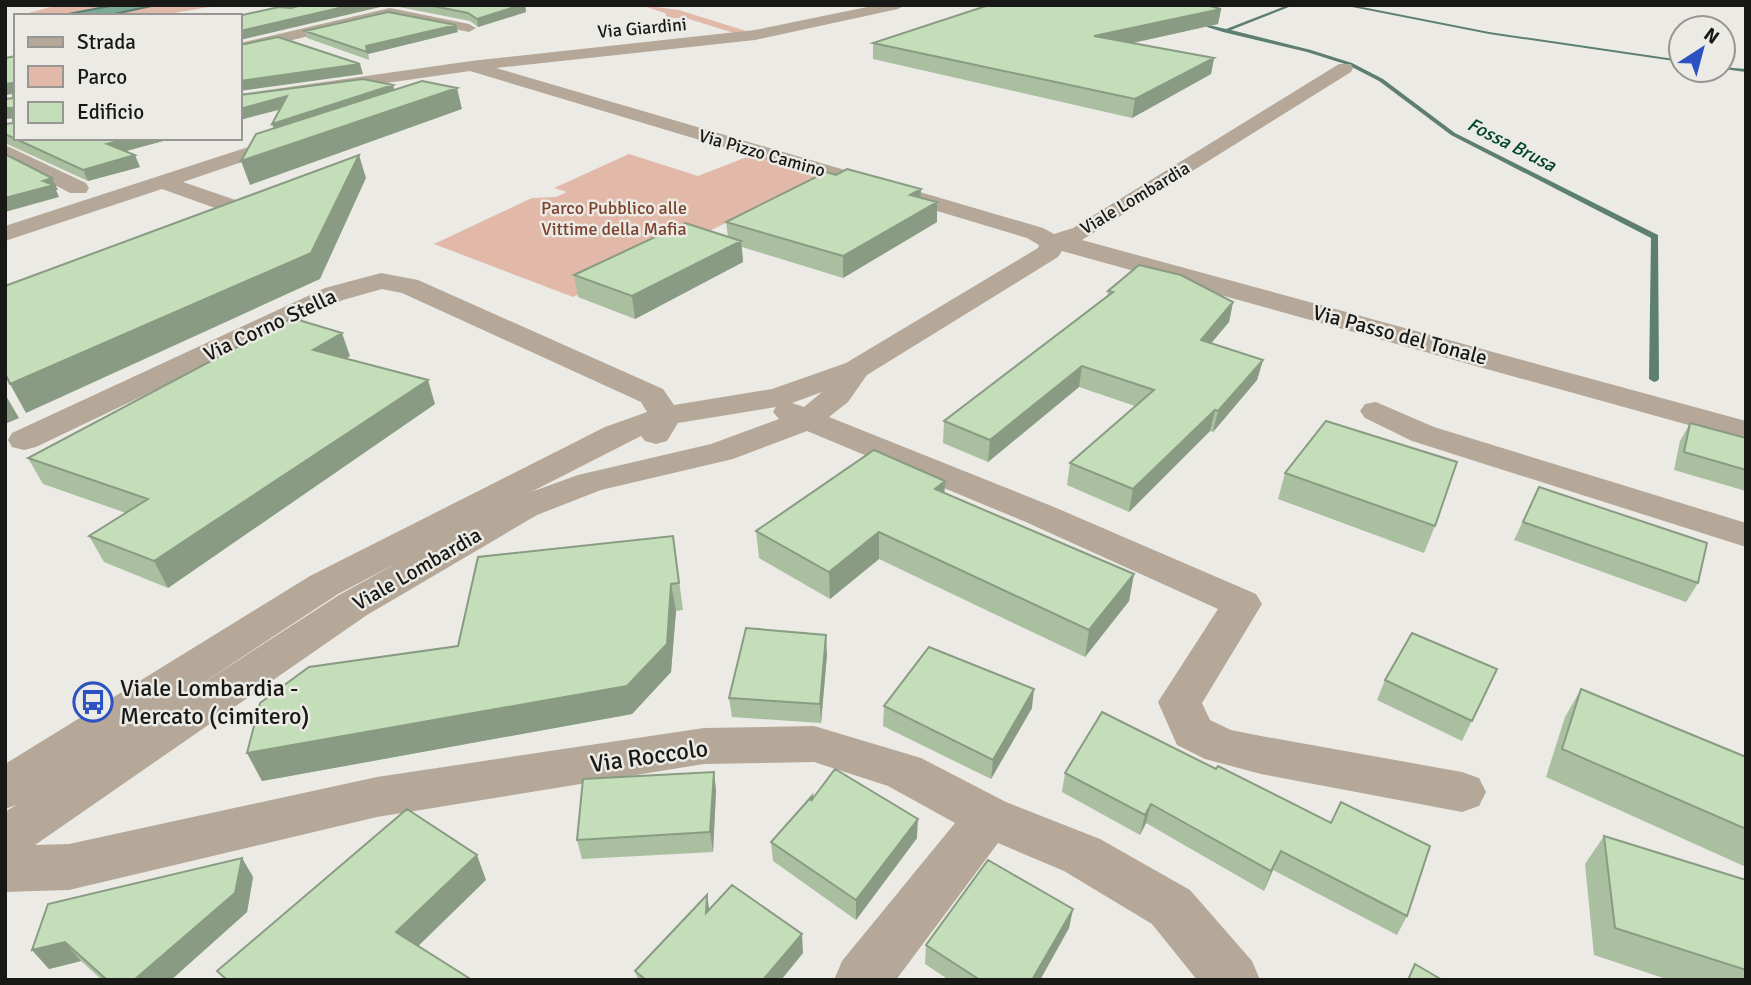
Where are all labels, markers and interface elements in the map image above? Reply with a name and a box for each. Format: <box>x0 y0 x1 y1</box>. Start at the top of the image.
street label: Via Giardini <box>597 13 687 43</box>
legend <box>14 14 242 140</box>
north arrow <box>1667 14 1737 84</box>
text: N <box>1699 22 1724 50</box>
text: Strada <box>77 29 136 55</box>
text: Parco <box>77 64 127 90</box>
text: Edificio <box>77 99 144 125</box>
water label: Fossa Brusa <box>1463 112 1561 178</box>
street label: Via Pizzo Camino <box>696 124 828 182</box>
street label: Viale Lombardia <box>1076 157 1194 239</box>
park label: Parco Pubblico alle Vittime della Mafia <box>541 197 687 240</box>
street label: Via Corno Stella <box>200 283 340 367</box>
street label: Via Passo del Tonale <box>1310 299 1490 371</box>
street label: Viale Lombardia <box>348 522 486 616</box>
place label: Viale Lombardia - Mercato (cimitero) <box>120 673 309 731</box>
bus stop icon: Viale Lombardia - Mercato (cimitero) <box>72 681 114 723</box>
street label: Via Roccolo <box>588 733 710 779</box>

